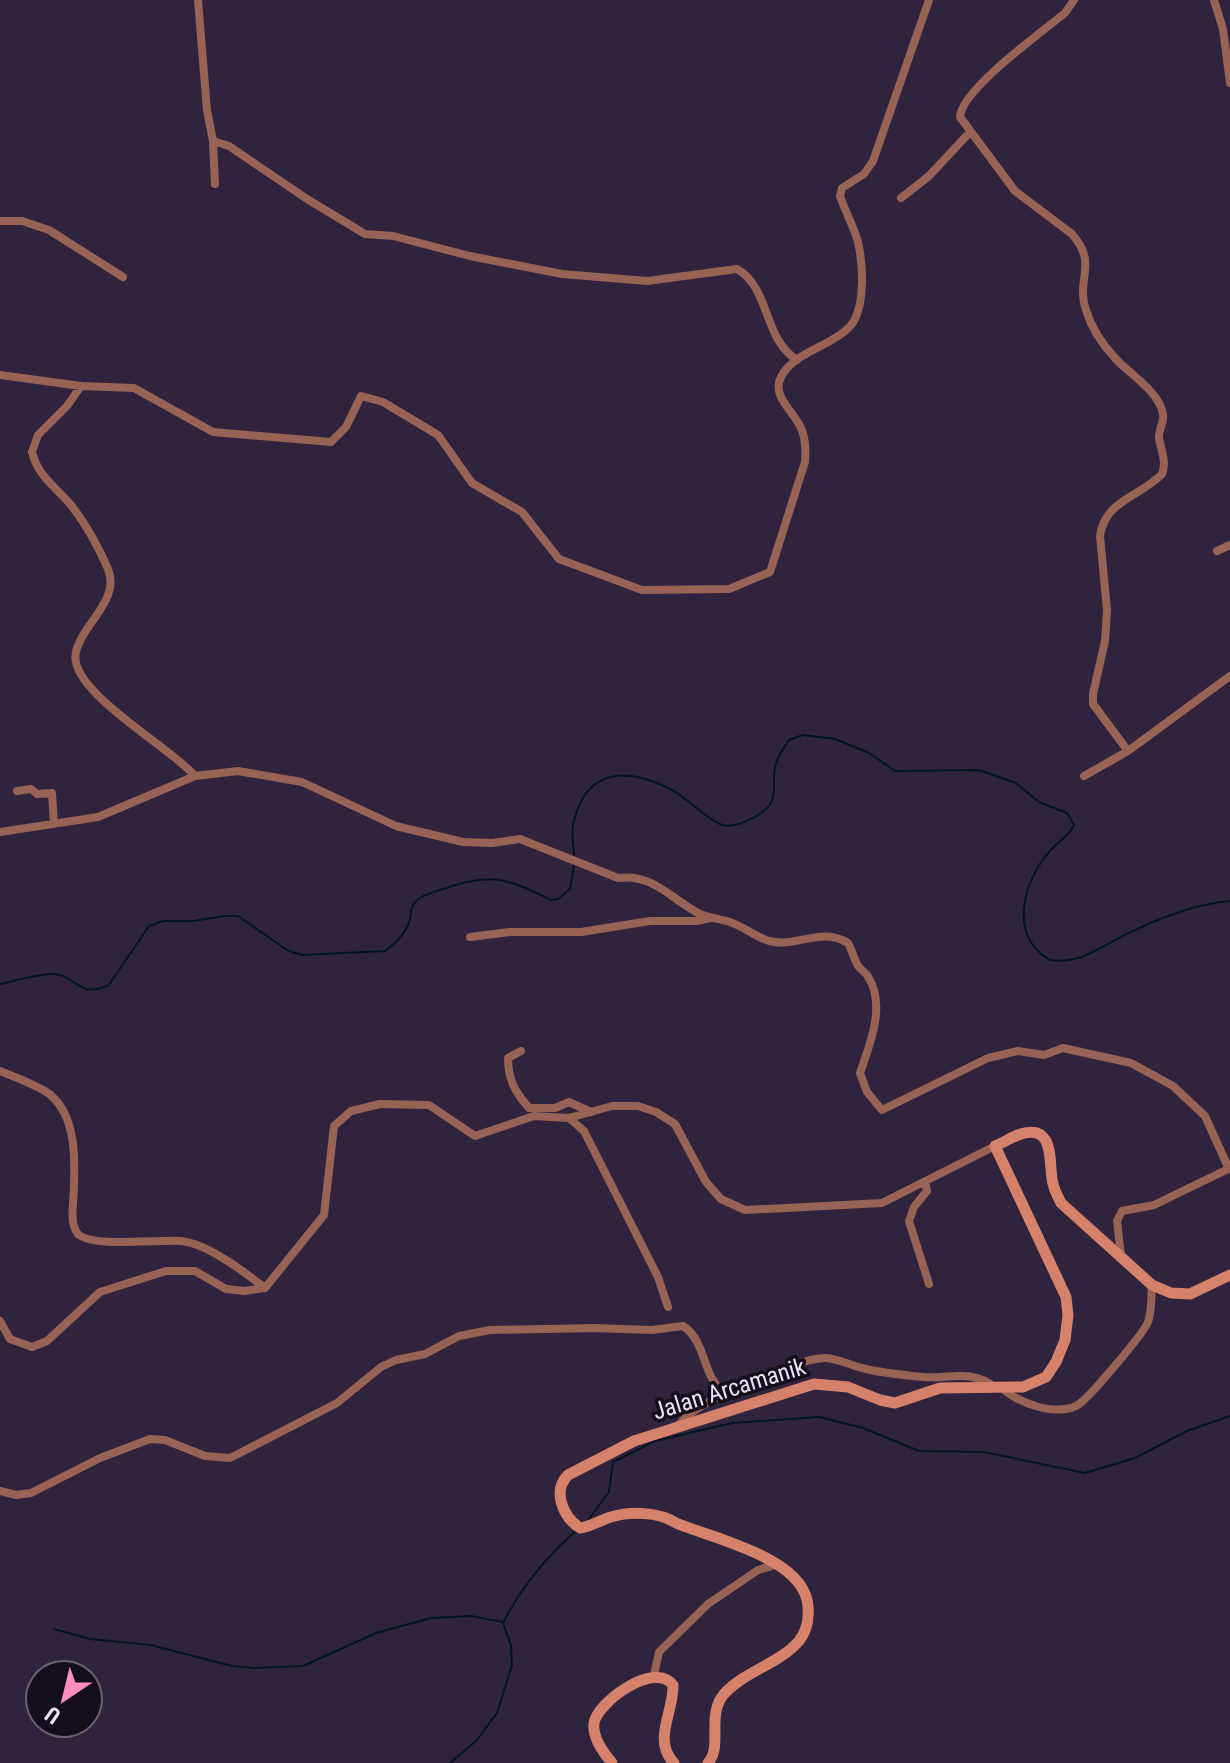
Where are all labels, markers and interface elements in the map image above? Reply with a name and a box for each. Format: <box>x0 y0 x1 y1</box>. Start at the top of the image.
street label: Jalan Arcamanik <box>649 1352 809 1426</box>
north arrow <box>24 1659 104 1739</box>
text: U <box>41 1701 65 1729</box>

